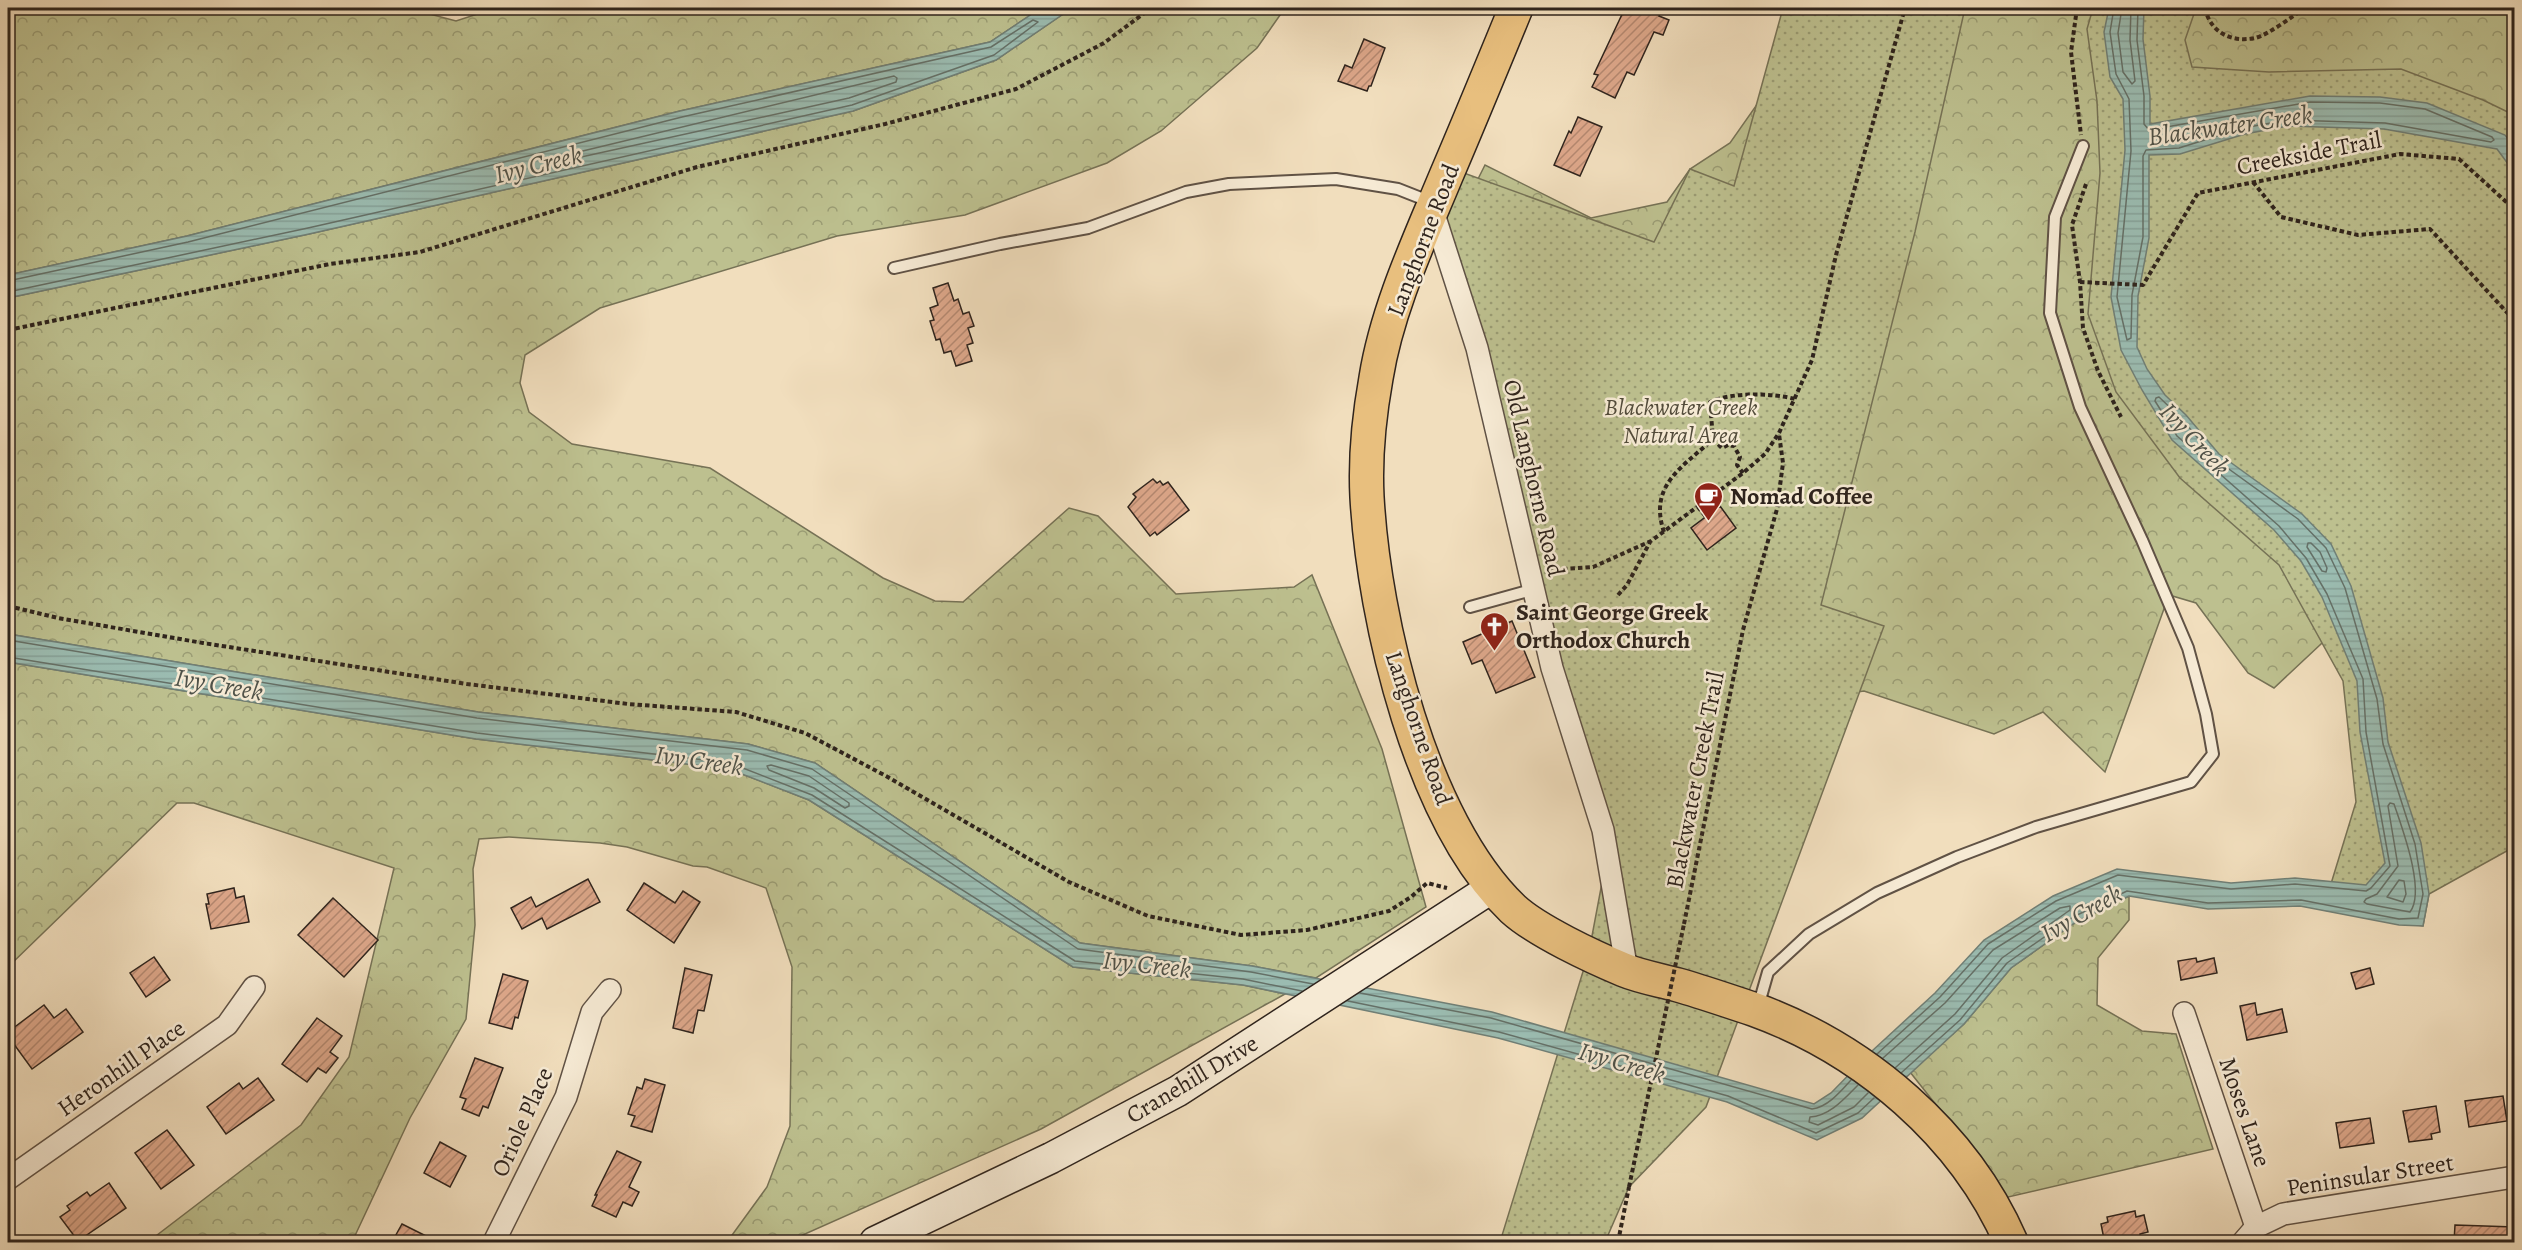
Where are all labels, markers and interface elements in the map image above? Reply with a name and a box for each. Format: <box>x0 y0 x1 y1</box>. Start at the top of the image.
water label: Blackwater Creek <box>2145 97 2315 154</box>
street label: Creekside Trail <box>2234 123 2384 183</box>
water label: Ivy Creek <box>491 137 586 192</box>
street label: Langhorne Road <box>1379 159 1467 321</box>
street label: Old Langhorne Road <box>1496 376 1572 580</box>
park label: Blackwater Creek Natural Area <box>1604 391 1758 451</box>
water label: Ivy Creek <box>2151 395 2238 484</box>
cafe icon: Nomad Coffee <box>1693 480 1725 522</box>
place label: Nomad Coffee <box>1730 480 1873 512</box>
place label: Saint George Greek Orthodox Church <box>1516 596 1709 656</box>
church icon: Saint George Greek Orthodox Church <box>1479 610 1511 652</box>
street label: Langhorne Road <box>1378 647 1460 809</box>
water label: Ivy Creek <box>172 660 266 709</box>
street label: Blackwater Creek Trail <box>1658 669 1732 891</box>
water label: Ivy Creek <box>652 737 745 784</box>
water label: Ivy Creek <box>2034 876 2129 951</box>
water label: Ivy Creek <box>1101 942 1193 987</box>
street label: Heronhill Place <box>51 1012 191 1124</box>
street label: Cranehill Drive <box>1120 1027 1264 1131</box>
water label: Ivy Creek <box>1574 1033 1669 1092</box>
street label: Moses Lane <box>2211 1053 2279 1171</box>
street label: Oriole Place <box>484 1062 560 1182</box>
street label: Peninsular Street <box>2284 1146 2456 1204</box>

